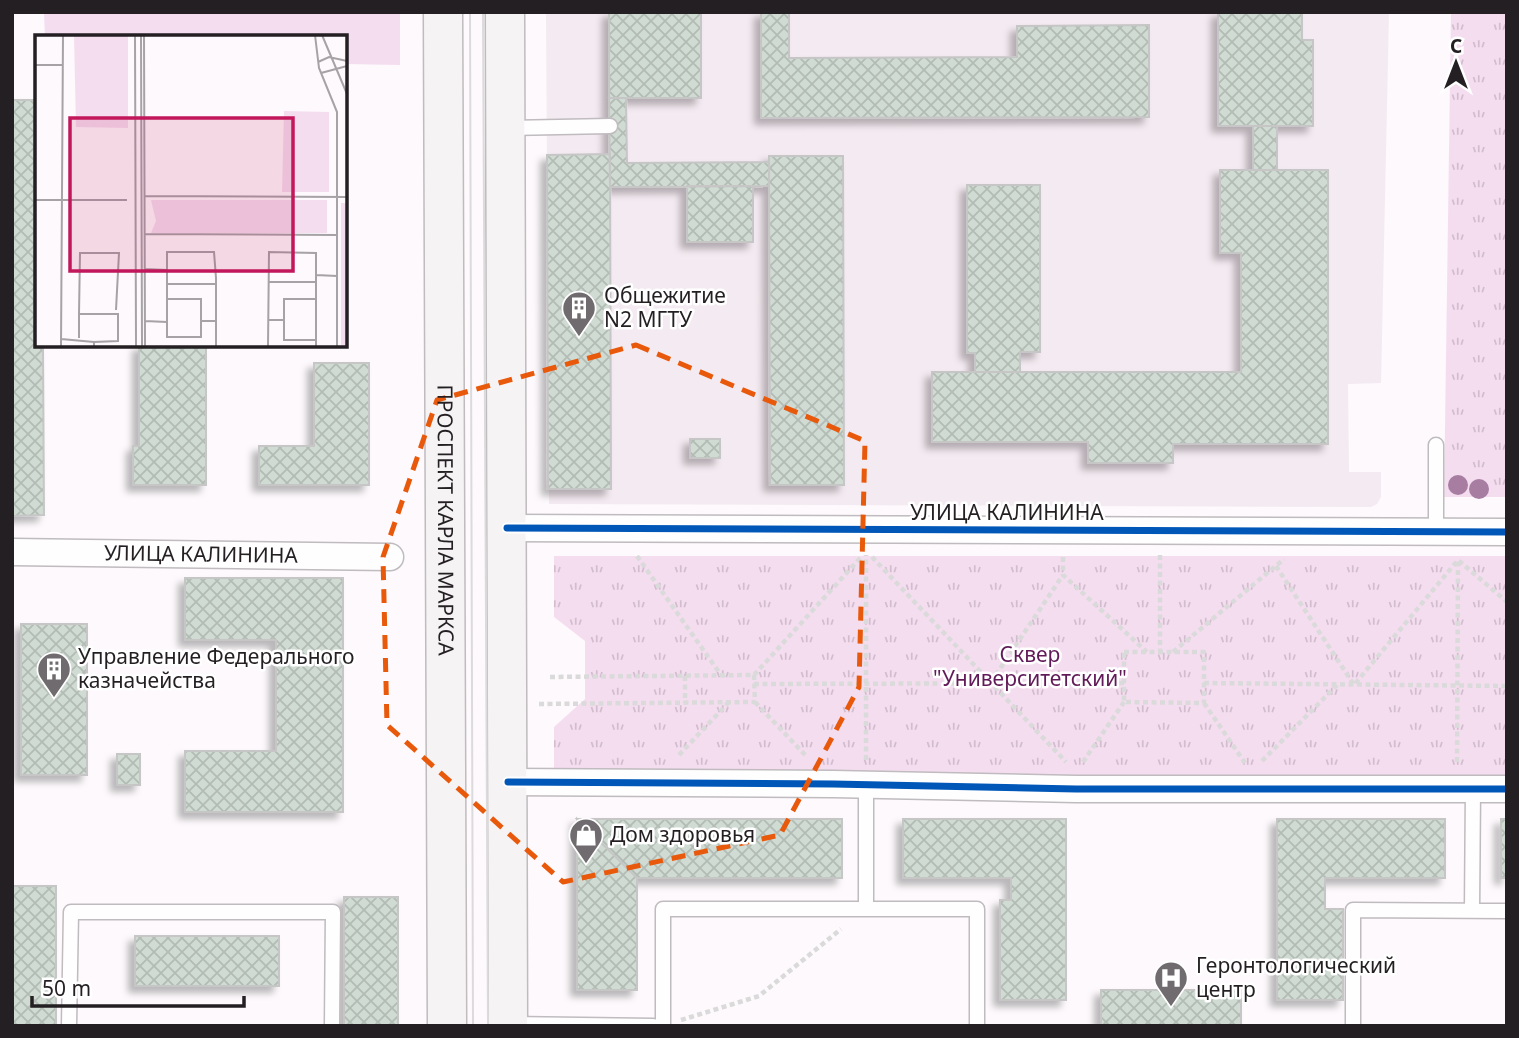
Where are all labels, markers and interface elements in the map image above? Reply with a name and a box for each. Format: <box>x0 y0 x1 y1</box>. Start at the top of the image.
north arrow <box>1421 28 1491 98</box>
text: С <box>1450 33 1462 59</box>
inset map <box>35 35 346 346</box>
place label: Общежитие N2 МГТУ <box>604 281 726 333</box>
building icon: Общежитие N2 МГТУ <box>560 289 598 338</box>
street label: ПРОСПЕКТ КАРЛА МАРКСА <box>431 384 461 656</box>
street label: УЛИЦА КАЛИНИНА <box>910 498 1104 526</box>
street label: УЛИЦА КАЛИНИНА <box>104 538 299 569</box>
park label: Сквер "Университетский" <box>933 640 1127 692</box>
place label: Управление Федерального казначейства <box>78 642 355 694</box>
building icon: Управление Федерального казначейства <box>35 650 73 699</box>
shop icon: Дом здоровья <box>567 816 605 865</box>
place label: Дом здоровья <box>610 820 755 848</box>
place label: Геронтологический центр <box>1196 951 1396 1003</box>
hospital icon: Геронтологический центр <box>1152 959 1190 1008</box>
scale bar <box>32 964 243 1008</box>
text: 50 m <box>42 974 91 1002</box>

